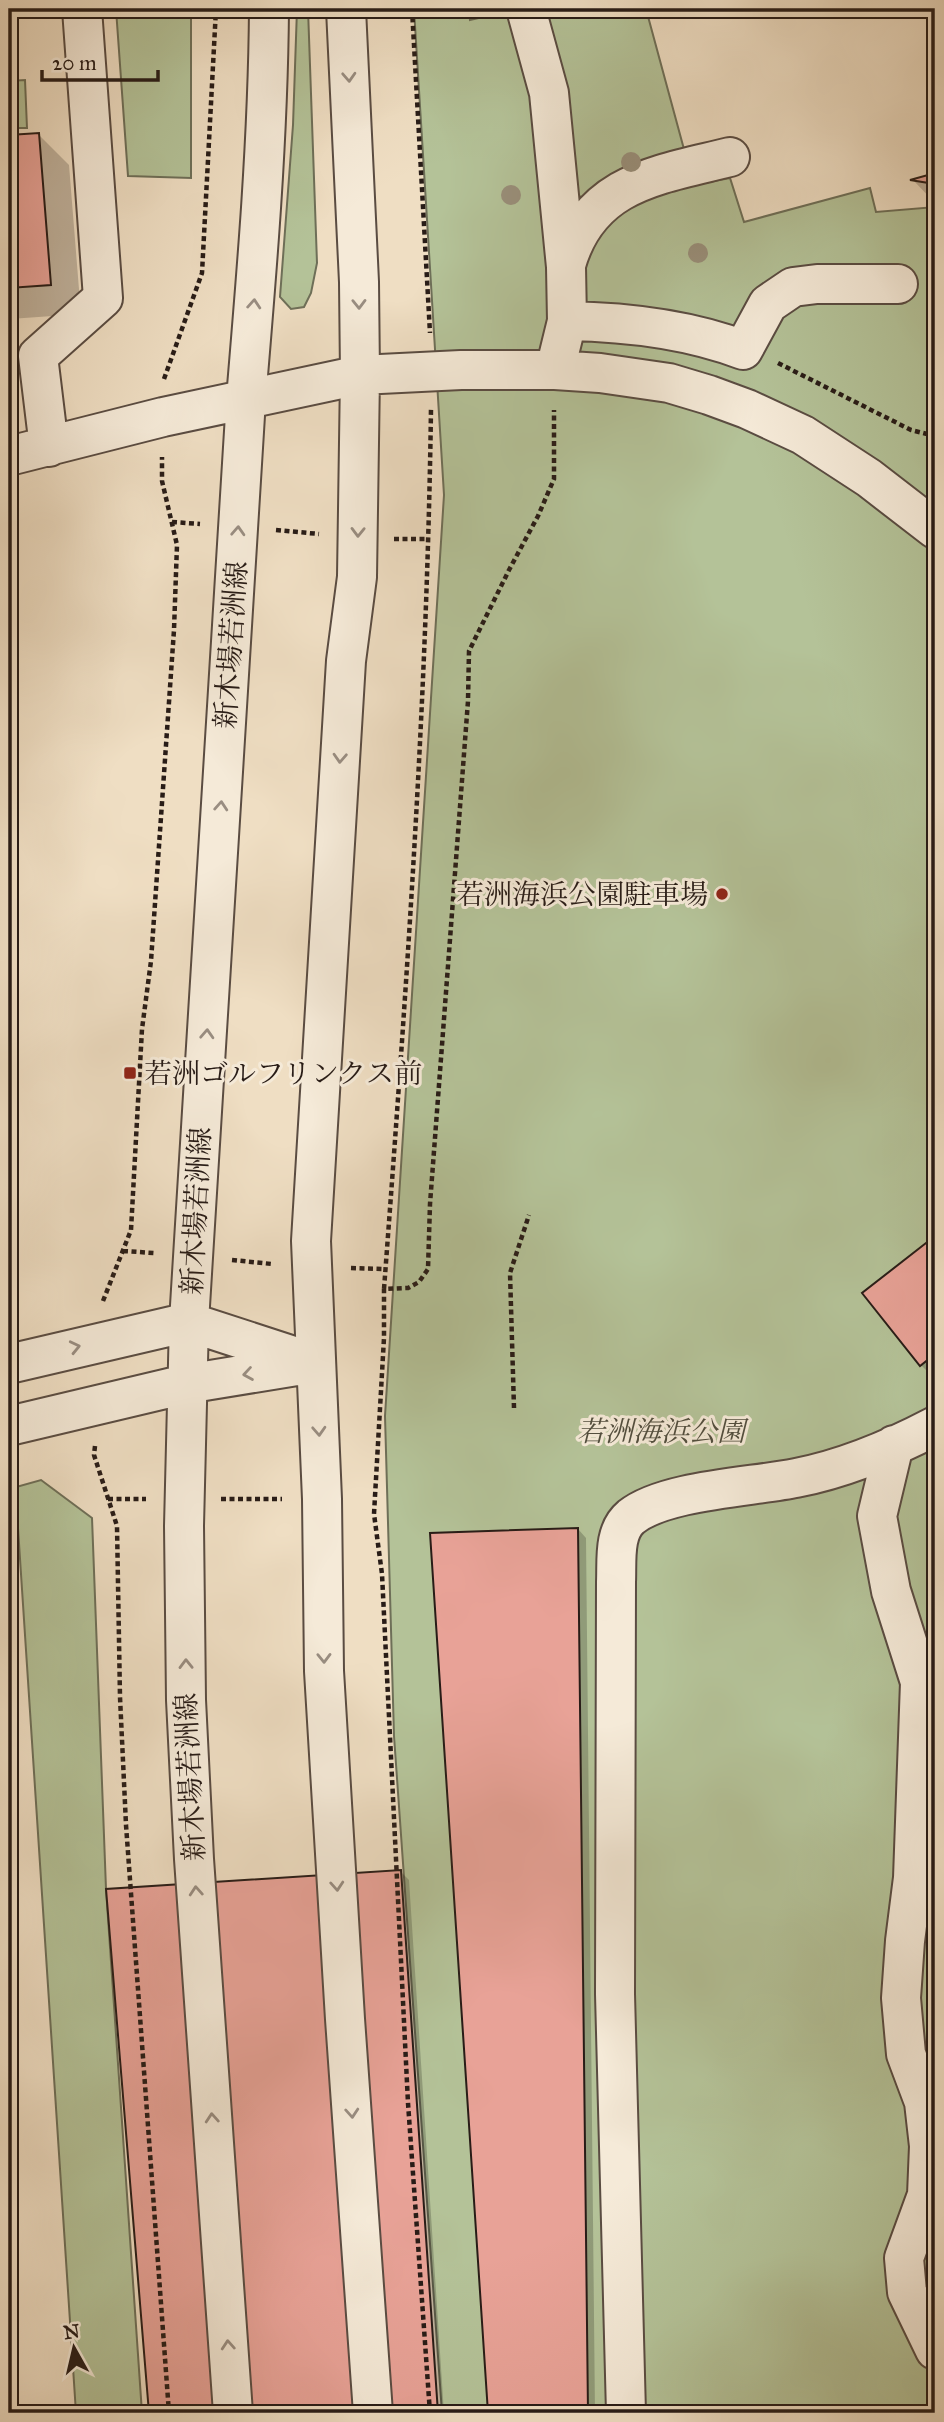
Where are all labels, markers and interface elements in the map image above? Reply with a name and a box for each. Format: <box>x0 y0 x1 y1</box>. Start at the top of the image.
scale bar <box>42 38 158 82</box>
text: 20 m <box>52 50 97 76</box>
one-way arrow <box>341 72 356 83</box>
one-way arrow <box>246 298 261 309</box>
one-way arrow <box>351 299 367 310</box>
one-way arrow <box>231 525 246 536</box>
one-way arrow <box>350 527 366 537</box>
street label: 新木場若洲線 <box>208 560 254 730</box>
one-way arrow <box>333 753 348 764</box>
one-way arrow <box>213 801 228 812</box>
place label: 若洲海浜公園駐車場 <box>456 877 708 912</box>
marker: 若洲海浜公園駐車場 <box>714 886 730 902</box>
one-way arrow <box>199 1028 214 1039</box>
place label: 若洲ゴルフリンクス前 <box>144 1056 422 1091</box>
marker: 若洲ゴルフリンクス前 <box>122 1065 138 1081</box>
street label: 新木場若洲線 <box>174 1126 218 1296</box>
one-way arrow <box>69 1341 81 1355</box>
one-way arrow <box>242 1366 253 1381</box>
park label: 若洲海浜公園 <box>577 1414 749 1449</box>
one-way arrow <box>311 1426 326 1437</box>
one-way arrow <box>316 1654 332 1664</box>
one-way arrow <box>178 1658 193 1669</box>
street label: 新木場若洲線 <box>168 1692 212 1862</box>
one-way arrow <box>329 1880 344 1891</box>
one-way arrow <box>189 1886 204 1897</box>
one-way arrow <box>344 2107 359 2118</box>
one-way arrow <box>205 2112 220 2123</box>
north arrow <box>38 2314 108 2384</box>
text: N <box>62 2319 81 2344</box>
one-way arrow <box>221 2339 236 2350</box>

